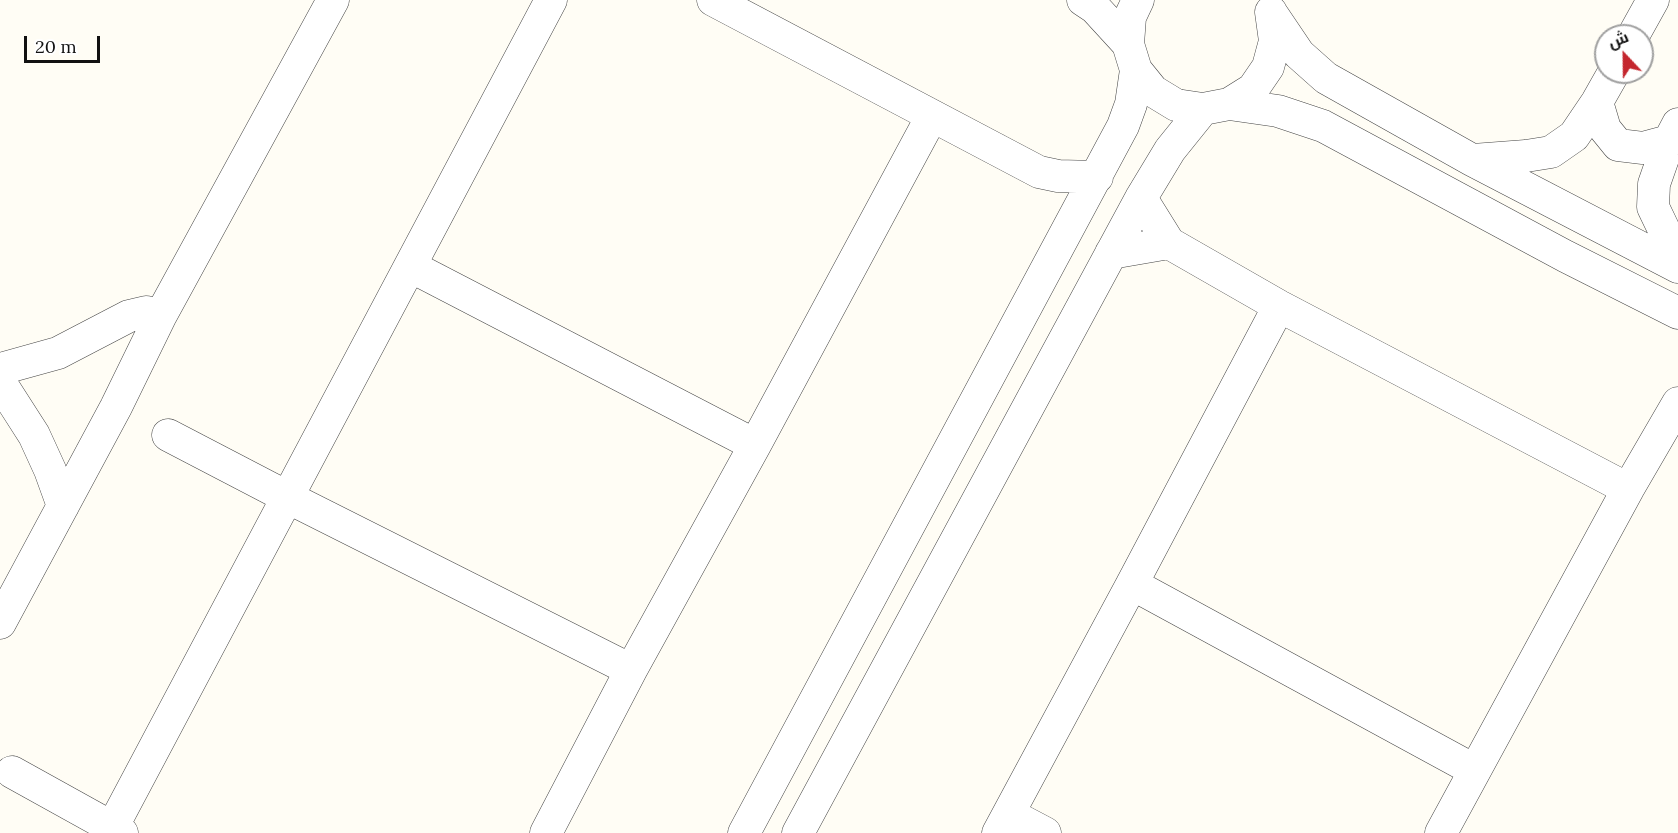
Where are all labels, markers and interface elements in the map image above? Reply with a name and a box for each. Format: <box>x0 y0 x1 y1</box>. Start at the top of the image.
scale bar <box>27 24 104 62</box>
north arrow <box>1594 24 1654 84</box>
text: ش <box>1605 26 1631 52</box>
text: 20 m <box>35 35 77 58</box>

